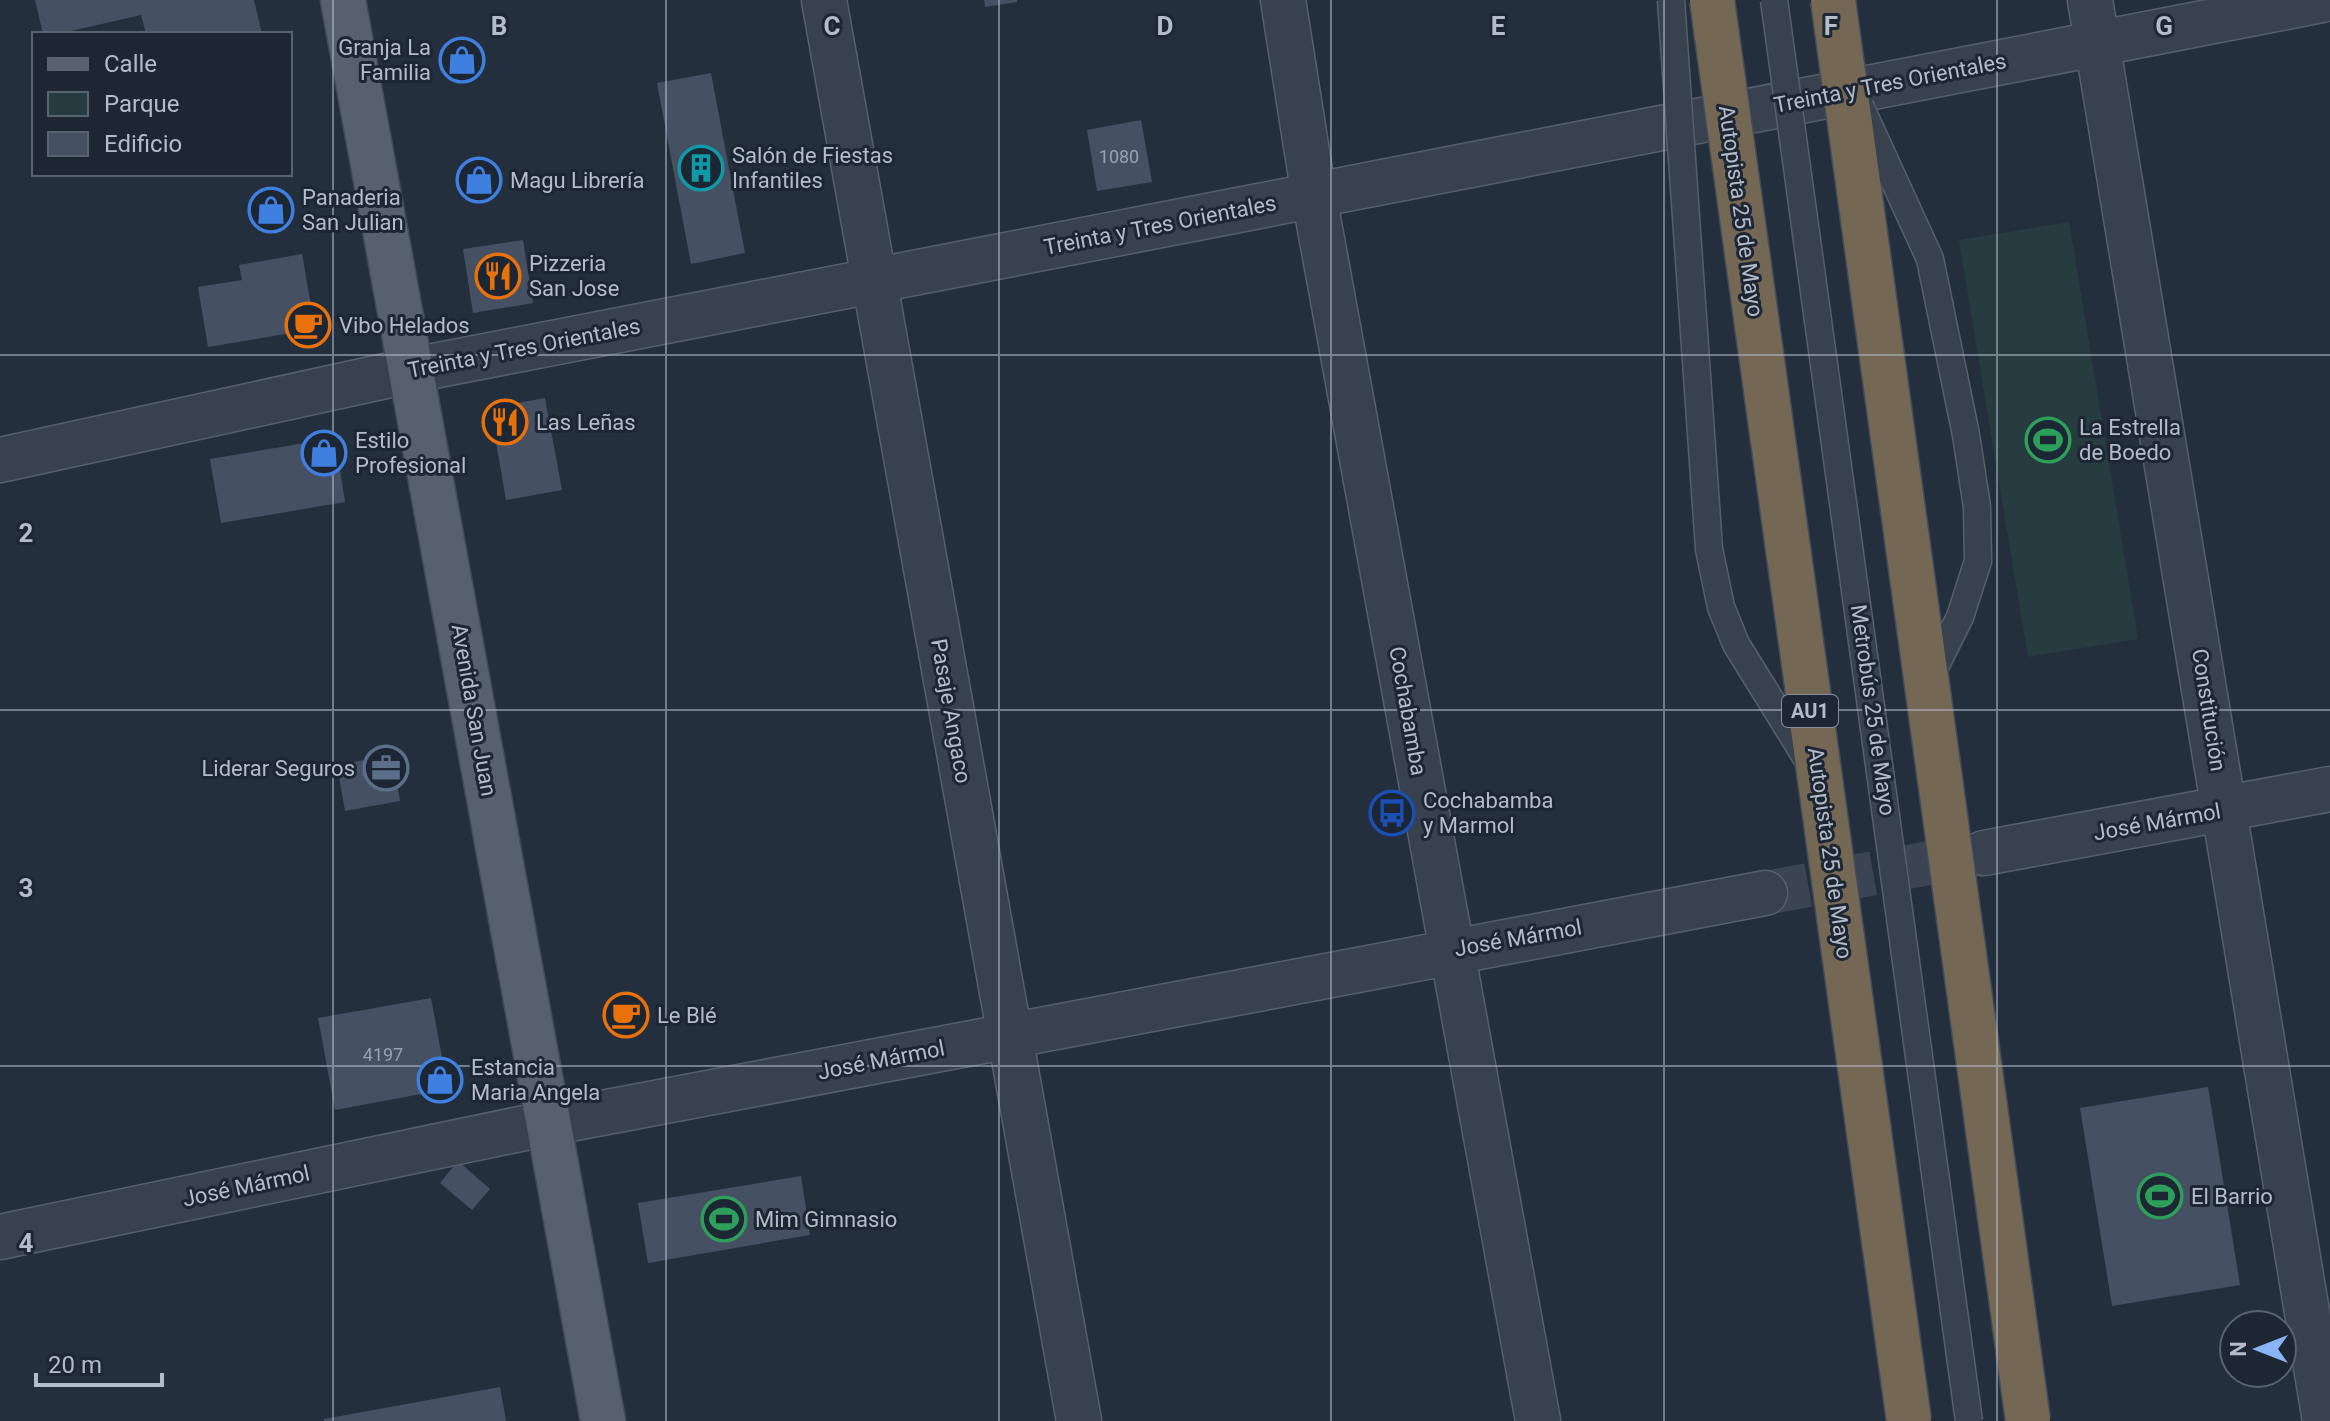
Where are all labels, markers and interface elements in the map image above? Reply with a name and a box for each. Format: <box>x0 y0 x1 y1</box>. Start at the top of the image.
text: B <box>491 11 507 41</box>
text: C <box>823 11 841 41</box>
text: D <box>1157 11 1173 41</box>
text: E <box>1491 11 1506 41</box>
text: F <box>1824 11 1838 41</box>
text: G <box>2155 11 2173 41</box>
legend <box>32 32 292 176</box>
place label: Granja La Familia <box>338 35 431 85</box>
shop icon: Granja La Familia <box>438 36 486 84</box>
street label: Treinta y Tres Orientales <box>1772 48 2008 118</box>
text: Calle <box>104 50 157 78</box>
text: Parque <box>104 90 180 118</box>
street label: Autopista 25 de Mayo <box>1714 104 1768 318</box>
text: Edificio <box>104 130 182 158</box>
place label: Salón de Fiestas Infantiles <box>732 143 893 193</box>
building icon: Salón de Fiestas Infantiles <box>677 144 725 192</box>
house number: 1080 <box>1099 146 1139 167</box>
shop icon: Magu Librería <box>455 156 503 204</box>
place label: Magu Librería <box>510 168 644 193</box>
place label: Panaderia San Julian <box>302 185 404 235</box>
shop icon: Panaderia San Julian <box>247 186 295 234</box>
street label: Treinta y Tres Orientales <box>1042 190 1278 260</box>
place label: Pizzeria San Jose <box>529 251 619 301</box>
restaurant icon: Pizzeria San Jose <box>474 252 522 300</box>
cafe icon: Vibo Helados <box>284 301 332 349</box>
place label: Vibo Helados <box>339 313 470 338</box>
street label: Treinta y Tres Orientales <box>406 313 642 383</box>
restaurant icon: Las Leñas <box>481 398 529 446</box>
place label: Las Leñas <box>536 410 636 435</box>
place label: La Estrella de Boedo <box>2079 415 2181 465</box>
sports icon: La Estrella de Boedo <box>2024 416 2072 464</box>
place label: Estilo Profesional <box>355 428 466 478</box>
shop icon: Estilo Profesional <box>300 429 348 477</box>
text: 2 <box>19 518 33 548</box>
street label: Metrobús 25 de Mayo <box>1846 603 1900 817</box>
street label: Avenida San Juan <box>447 622 501 798</box>
street label: Pasaje Angaco <box>926 637 976 785</box>
street label: Cochabamba <box>1384 645 1432 777</box>
street label: Constitución <box>2187 647 2231 773</box>
road number: AU1 <box>1782 695 1838 727</box>
office icon: Liderar Seguros <box>362 744 410 792</box>
street label: Autopista 25 de Mayo <box>1803 746 1857 960</box>
place label: Liderar Seguros <box>201 756 355 781</box>
place label: Cochabamba y Marmol <box>1423 788 1553 838</box>
bus stop icon: Cochabamba y Marmol <box>1368 789 1416 837</box>
street label: José Mármol <box>2091 798 2223 846</box>
text: 3 <box>19 873 33 903</box>
street label: José Mármol <box>1452 914 1584 962</box>
cafe icon: Le Blé <box>602 991 650 1039</box>
place label: Le Blé <box>657 1003 717 1028</box>
street label: José Mármol <box>815 1035 947 1085</box>
house number: 4197 <box>363 1044 403 1065</box>
place label: Estancia Maria Angela <box>471 1055 600 1105</box>
shop icon: Estancia Maria Angela <box>416 1056 464 1104</box>
street label: José Mármol <box>180 1160 312 1212</box>
sports icon: El Barrio <box>2136 1172 2184 1220</box>
place label: El Barrio <box>2191 1184 2273 1209</box>
sports icon: Mim Gimnasio <box>700 1195 748 1243</box>
place label: Mim Gimnasio <box>755 1207 897 1232</box>
text: 4 <box>19 1228 34 1258</box>
north arrow <box>2218 1309 2298 1389</box>
scale bar <box>36 1337 162 1387</box>
text: N <box>2226 1341 2251 1357</box>
text: 20 m <box>48 1351 102 1379</box>

